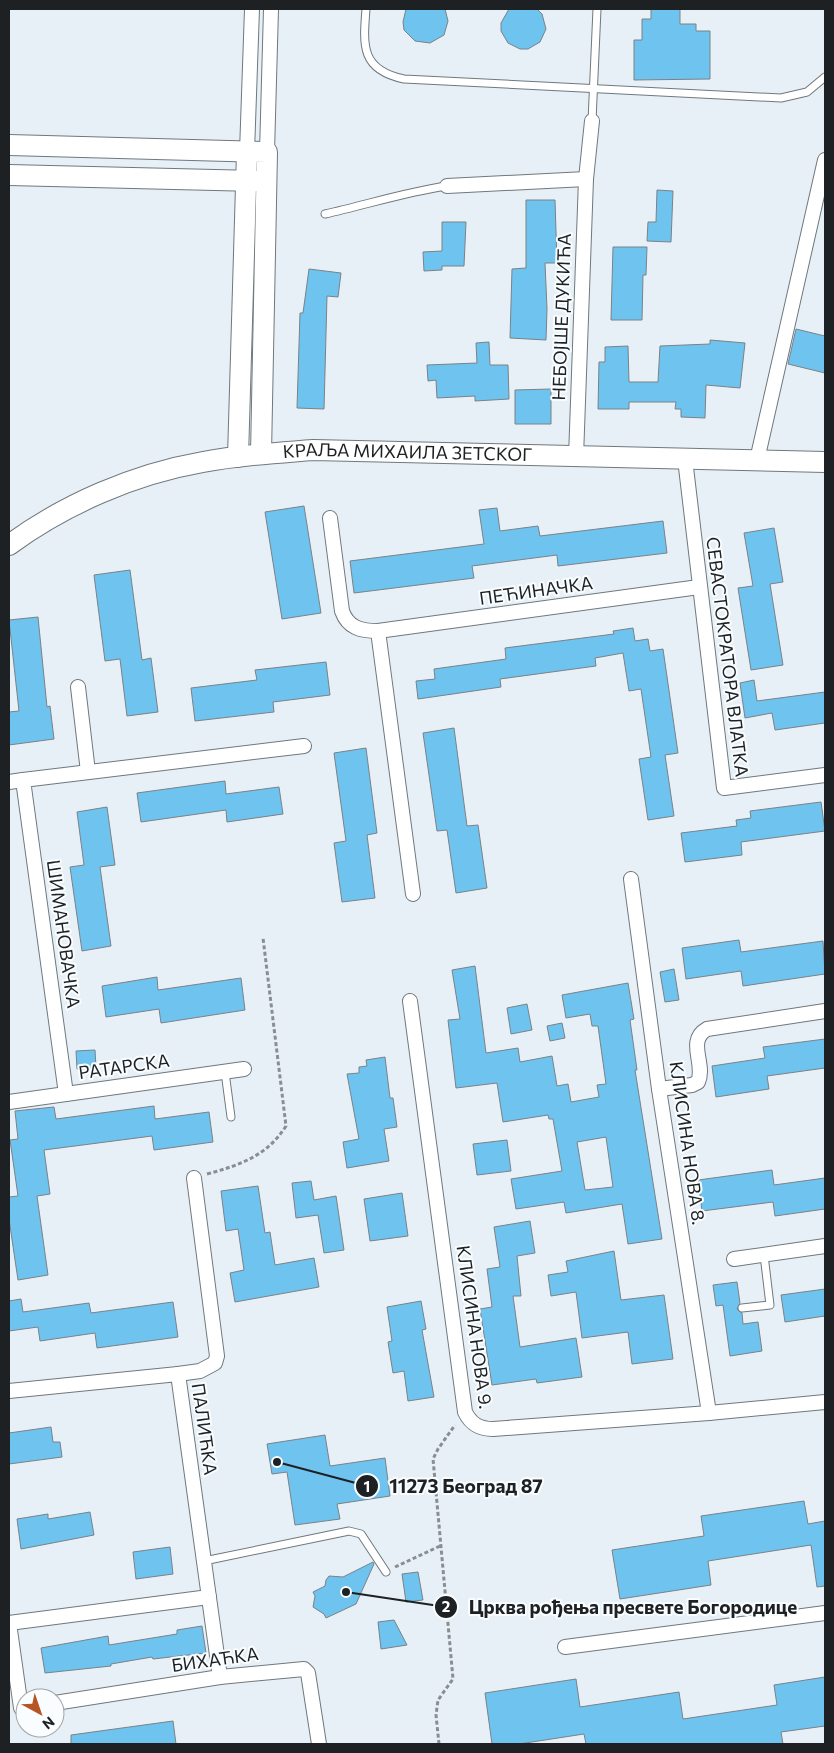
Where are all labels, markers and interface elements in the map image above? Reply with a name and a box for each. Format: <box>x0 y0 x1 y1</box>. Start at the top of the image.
street label: НЕБОЈШЕ ДУКИЋА <box>547 233 575 401</box>
street label: КРАЉА МИХАИЛА ЗЕТСКОГ <box>282 438 532 465</box>
street label: СЕВАСТОКРАТОРА ВЛАТКА <box>702 536 754 778</box>
street label: ПЕЋИНАЧКА <box>478 571 594 609</box>
street label: ШИМАНОВАЧКА <box>43 858 85 1010</box>
street label: РАТАРСКА <box>77 1049 171 1083</box>
street label: КЛИСИНА НОВА 8. <box>666 1060 710 1226</box>
street label: КЛИСИНА НОВА 9. <box>453 1244 497 1410</box>
street label: ПАЛИЋКА <box>188 1381 222 1476</box>
callout: 11273 Београд 87 <box>354 1469 553 1503</box>
text: 11273 Београд 87 <box>389 1474 543 1497</box>
text: 1 <box>364 1477 370 1495</box>
callout: Црква рођења пресвете Богородице <box>434 1590 807 1624</box>
text: Црква рођења пресвете Богородице <box>469 1595 797 1618</box>
text: 2 <box>442 1597 450 1615</box>
street label: БИХАЋКА <box>170 1642 260 1676</box>
north arrow <box>15 1688 65 1738</box>
text: N <box>39 1713 58 1733</box>

